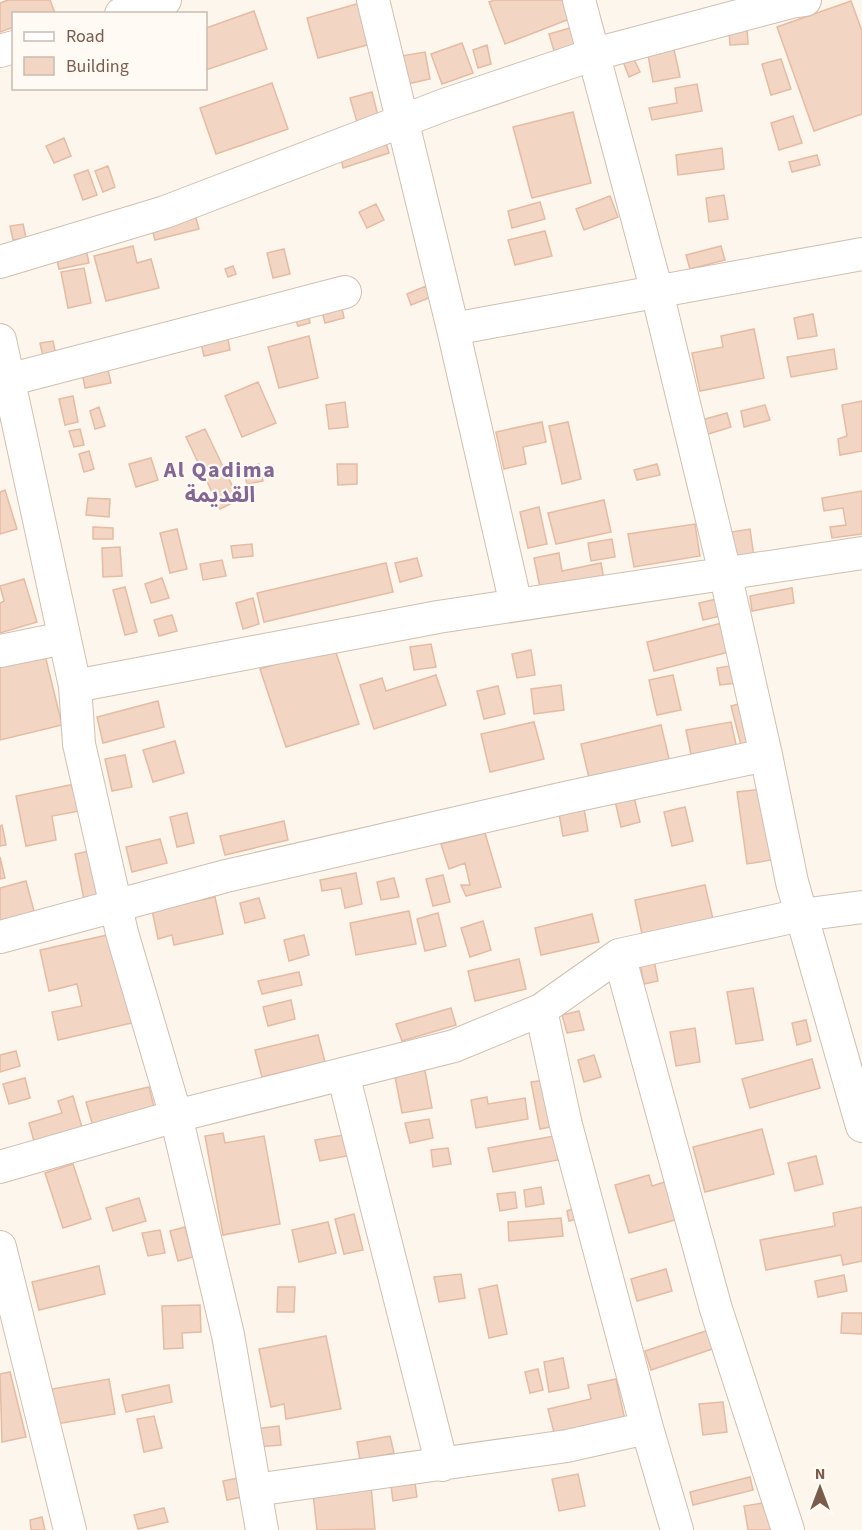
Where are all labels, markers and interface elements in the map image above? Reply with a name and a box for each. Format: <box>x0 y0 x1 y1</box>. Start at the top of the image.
legend <box>12 12 207 90</box>
text: Road <box>66 24 105 49</box>
text: Building <box>66 54 129 79</box>
district label: Al Qadima القديمة <box>163 454 276 511</box>
north arrow <box>790 1458 850 1518</box>
text: N <box>815 1463 825 1485</box>

